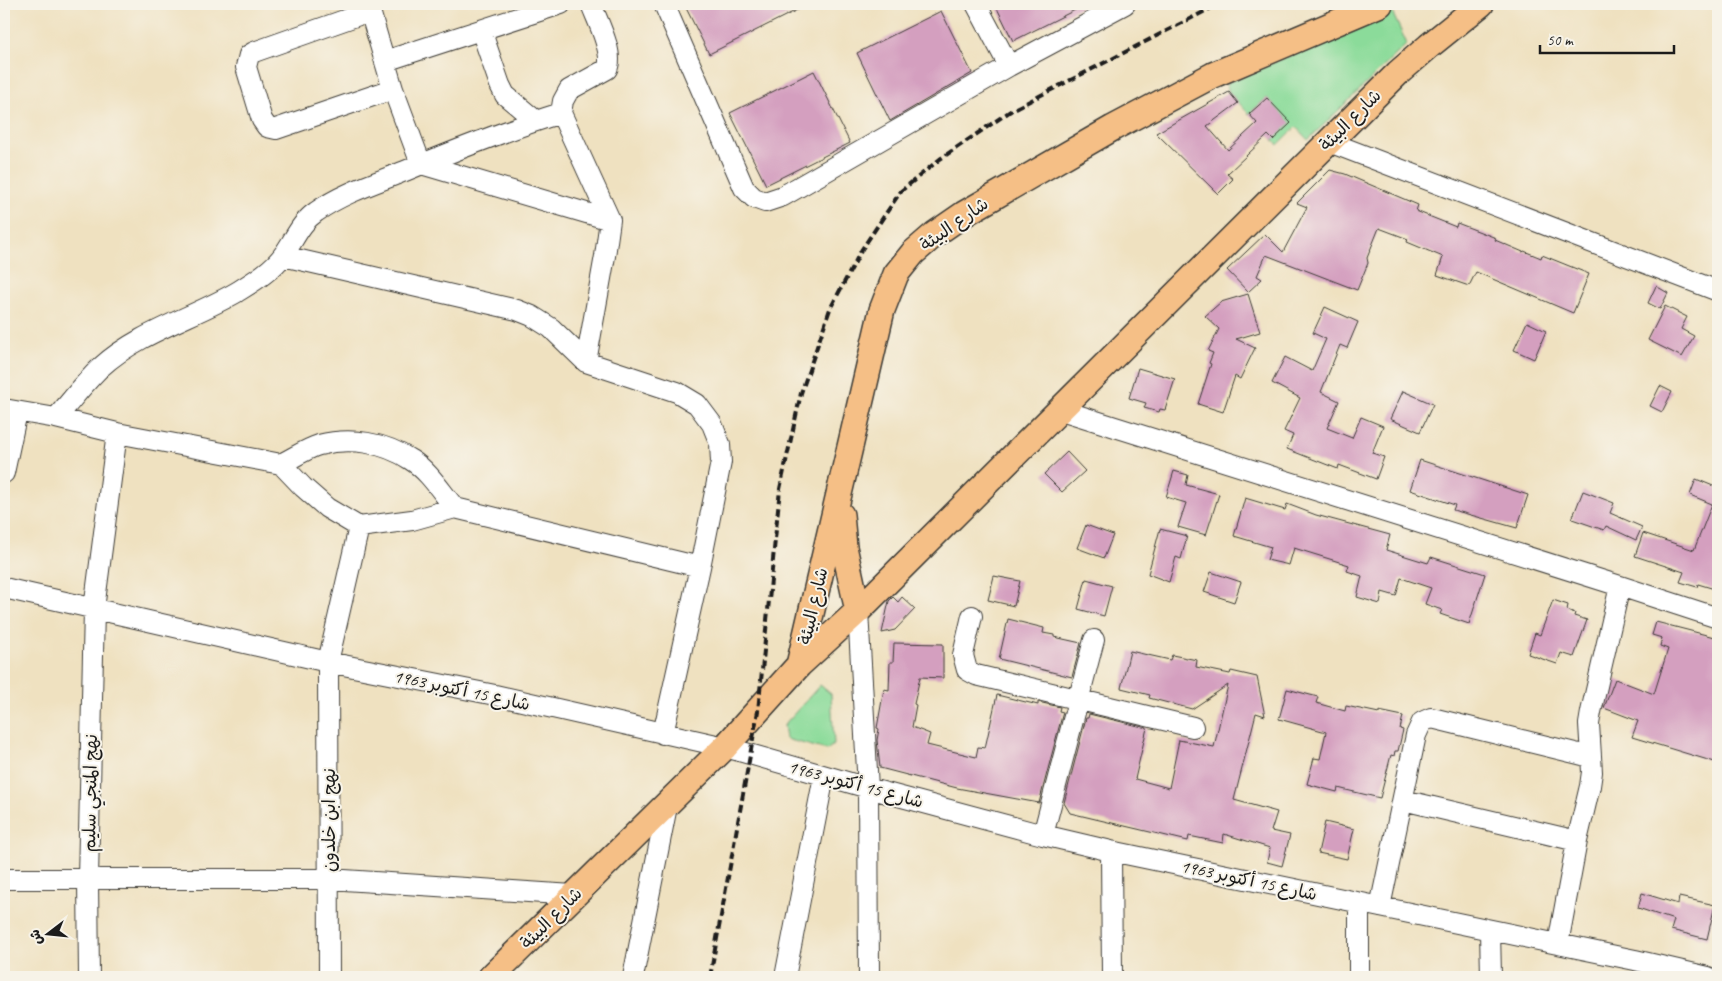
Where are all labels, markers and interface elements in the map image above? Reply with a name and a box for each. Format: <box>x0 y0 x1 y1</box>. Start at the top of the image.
scale bar <box>1540 22 1673 54</box>
text: 50 m <box>1547 31 1574 50</box>
street label: شارع البيئة <box>1314 84 1386 156</box>
street label: شارع البيئة <box>916 192 993 256</box>
street label: شارع البيئة <box>793 565 834 647</box>
street label: شارع 15 أكتوبر 1963 <box>392 665 532 716</box>
street label: نهج المنجي سليم <box>78 734 107 852</box>
street label: شارع 15 أكتوبر 1963 <box>786 755 926 814</box>
street label: نهج ابن خلدون <box>318 768 341 872</box>
street label: شارع 15 أكتوبر 1963 <box>1179 855 1319 906</box>
street label: شارع البيئة <box>515 882 587 954</box>
north arrow <box>22 908 72 958</box>
text: ش <box>26 928 46 947</box>

